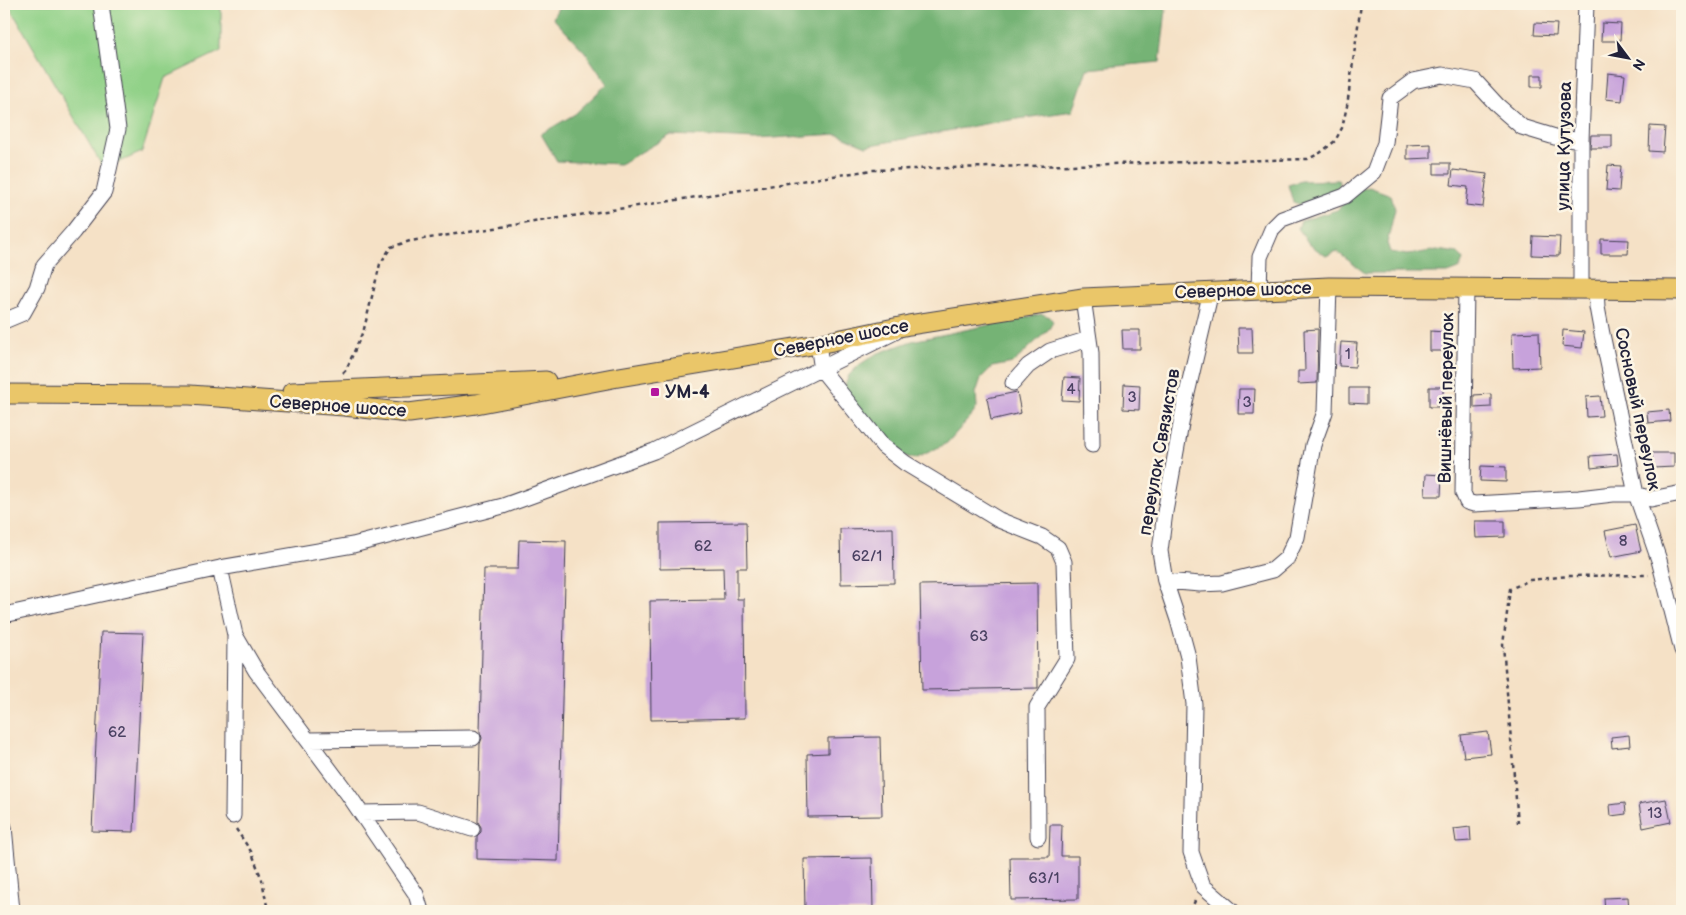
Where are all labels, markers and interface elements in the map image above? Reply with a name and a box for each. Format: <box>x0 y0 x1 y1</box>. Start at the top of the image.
north arrow <box>1604 32 1654 82</box>
text: N <box>1629 56 1649 74</box>
street label: улица Кутузова <box>1553 81 1576 211</box>
street label: Северное шоссе <box>1174 278 1312 303</box>
street label: Вишнёвый переулок <box>1435 312 1458 484</box>
street label: Северное шоссе <box>772 315 910 362</box>
street label: Сосновый переулок <box>1610 326 1665 493</box>
house number: 1 <box>1345 345 1351 364</box>
street label: переулок Связистов <box>1134 367 1185 537</box>
house number: 4 <box>1066 380 1076 399</box>
place label: УМ-4 <box>665 382 710 403</box>
marker: УМ-4 <box>649 386 661 398</box>
house number: 3 <box>1127 388 1137 407</box>
street label: Северное шоссе <box>269 391 407 422</box>
house number: 3 <box>1242 393 1252 412</box>
house number: 8 <box>1619 532 1628 551</box>
house number: 62 <box>694 537 712 556</box>
house number: 62/1 <box>852 547 882 566</box>
house number: 63 <box>970 627 988 646</box>
house number: 62 <box>108 723 126 742</box>
house number: 13 <box>1647 804 1663 823</box>
house number: 63/1 <box>1029 869 1059 888</box>

